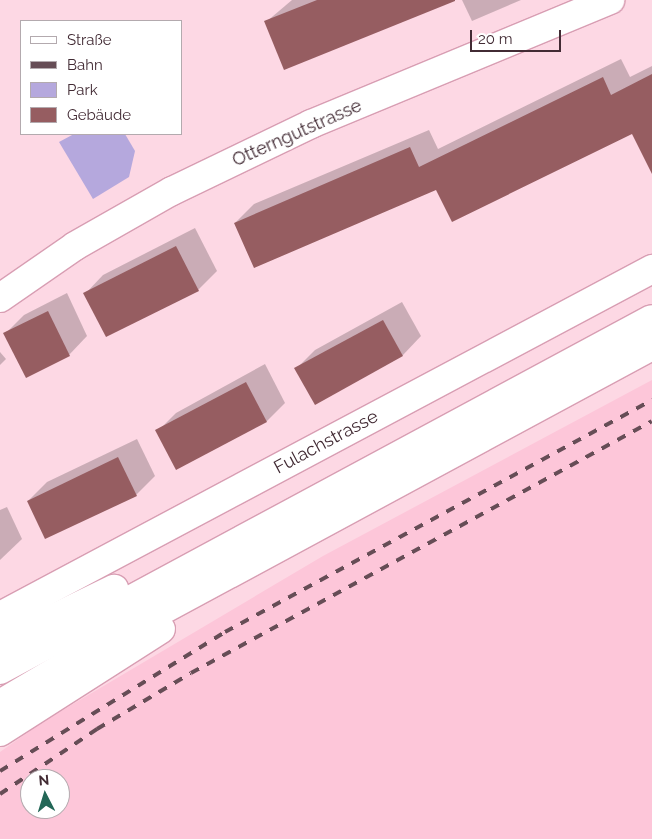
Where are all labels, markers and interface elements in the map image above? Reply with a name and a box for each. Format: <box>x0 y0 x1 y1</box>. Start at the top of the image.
legend <box>20 20 182 135</box>
scale bar <box>472 20 563 52</box>
text: 20 m <box>478 30 513 48</box>
text: Straße <box>67 31 111 49</box>
text: Bahn <box>67 56 103 74</box>
text: Park <box>67 81 98 99</box>
street label: Otterngutstrasse <box>229 95 365 171</box>
text: Gebäude <box>67 106 131 124</box>
street label: Fulachstrasse <box>270 406 382 478</box>
north arrow <box>20 769 70 819</box>
text: N <box>38 772 50 788</box>

